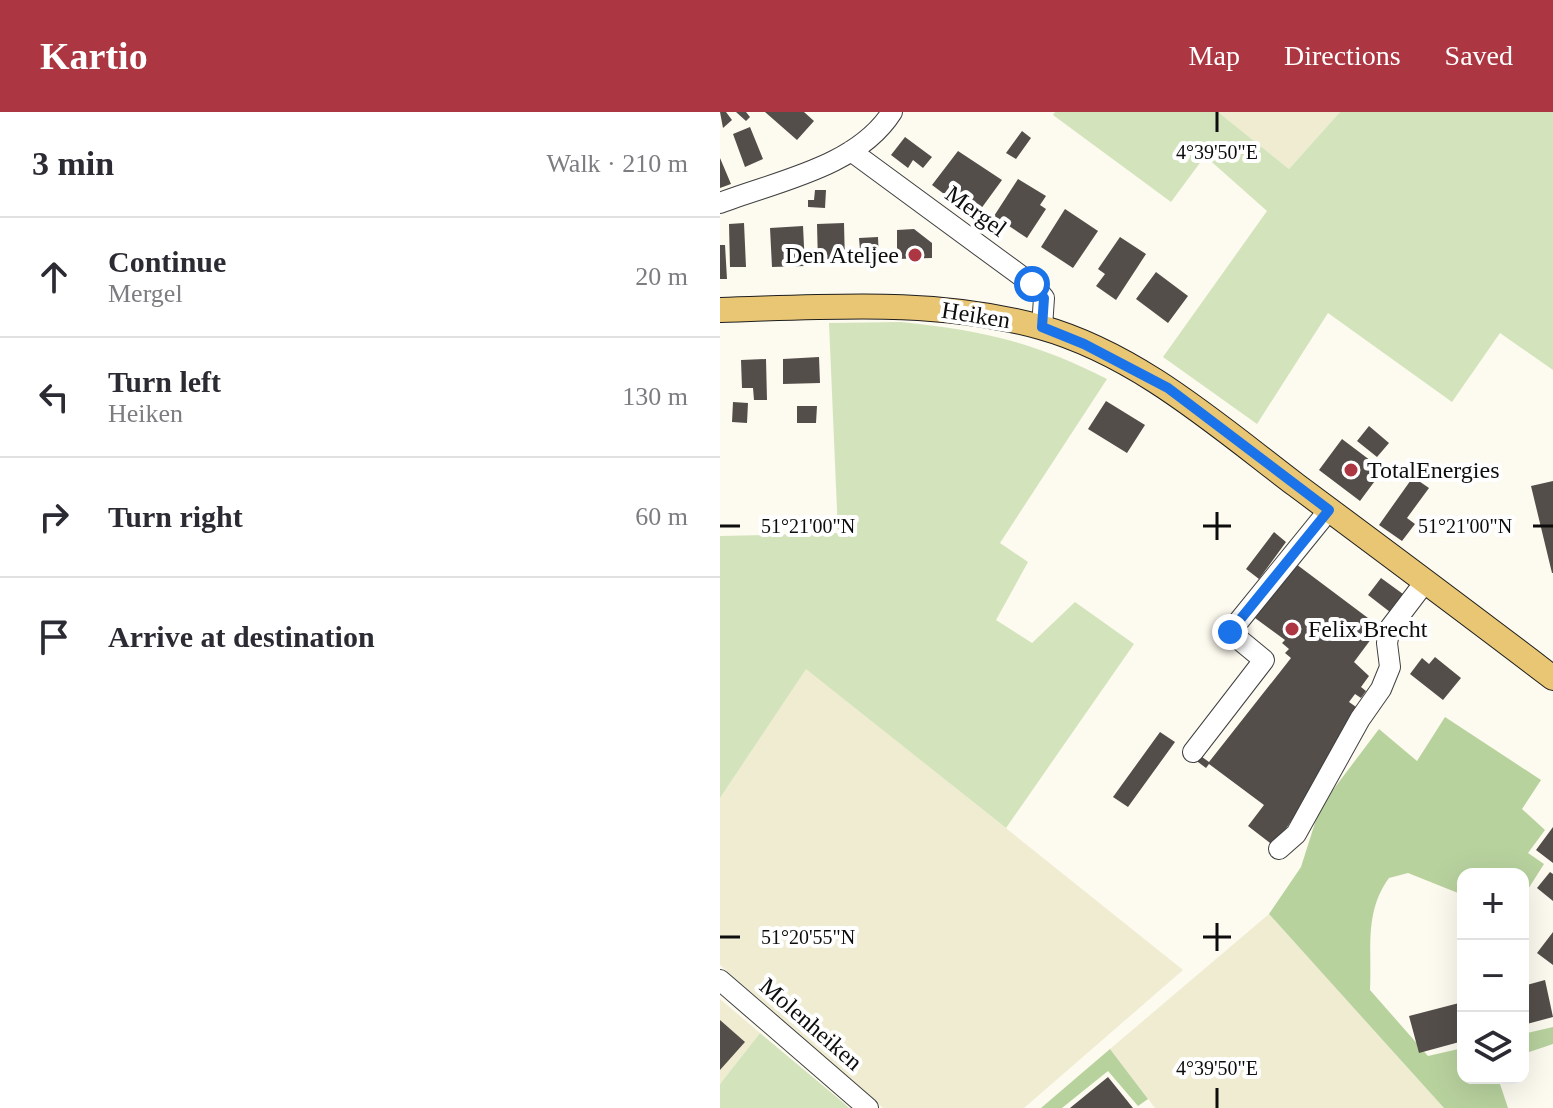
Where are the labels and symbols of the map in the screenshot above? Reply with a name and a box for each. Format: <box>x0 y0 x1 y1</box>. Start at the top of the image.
text: 4°39'50"E <box>1176 141 1258 163</box>
street label: Mergel <box>940 180 1012 242</box>
place label: Den Ateljee <box>785 242 899 268</box>
marker: Den Ateljee <box>906 246 924 264</box>
route start <box>1014 266 1050 302</box>
street label: Heiken <box>940 297 1012 333</box>
place label: TotalEnergies <box>1367 457 1500 483</box>
marker: TotalEnergies <box>1342 461 1360 479</box>
text: 51°21'00"N <box>761 515 855 537</box>
text: 51°21'00"N <box>1418 515 1512 537</box>
route end <box>1212 614 1248 650</box>
place label: Felix Brecht <box>1308 616 1428 642</box>
marker: Felix Brecht <box>1283 620 1301 638</box>
text: 51°20'55"N <box>761 926 855 948</box>
street label: Molenheiken <box>755 973 867 1075</box>
text: 4°39'50"E <box>1176 1057 1258 1079</box>

